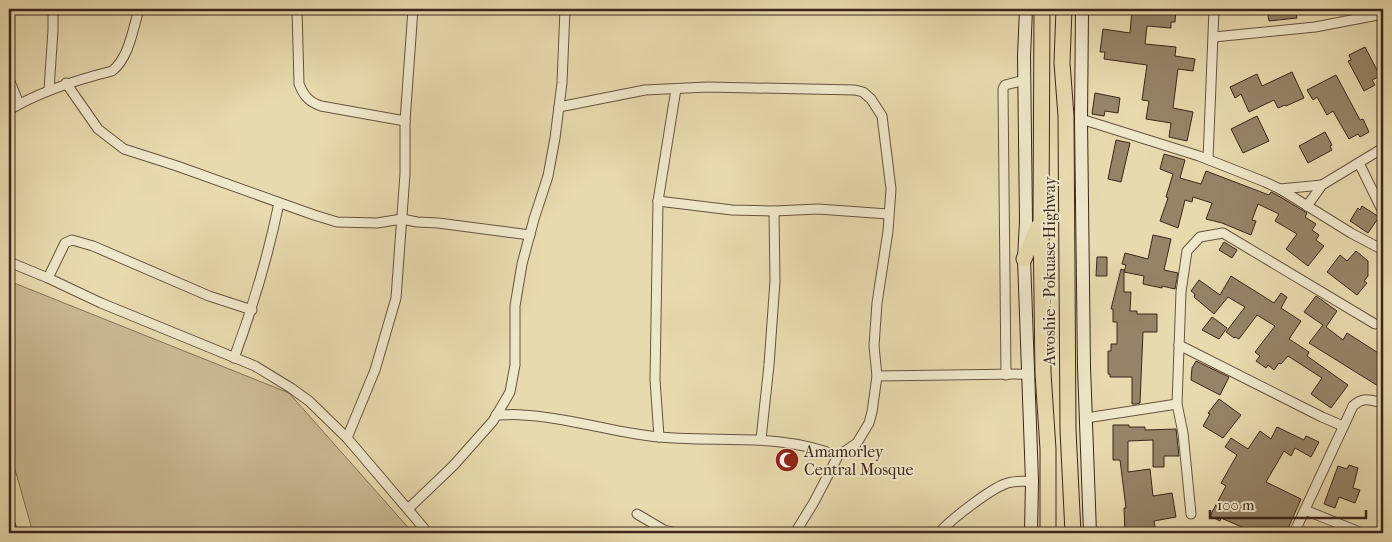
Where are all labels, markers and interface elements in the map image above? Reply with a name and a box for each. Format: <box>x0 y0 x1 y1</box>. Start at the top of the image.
street label: Awoshie - Pokuase Highway <box>1040 176 1059 367</box>
place label: Amamorley Central Mosque <box>803 442 913 479</box>
mosque icon: Amamorley Central Mosque <box>774 447 800 473</box>
scale bar <box>1210 487 1366 519</box>
text: 100 m <box>1217 496 1255 514</box>

